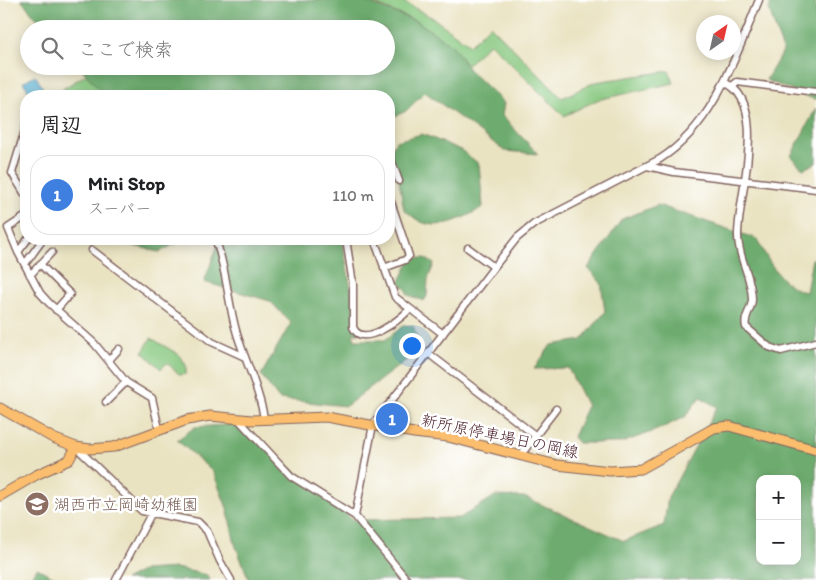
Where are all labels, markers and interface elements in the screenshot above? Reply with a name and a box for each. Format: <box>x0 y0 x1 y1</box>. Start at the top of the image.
north arrow <box>696 15 741 60</box>
search box <box>20 20 395 75</box>
icon: search <box>38 34 66 62</box>
text: ここで検索 <box>78 38 173 61</box>
text: 周辺 <box>40 112 82 137</box>
text: Mini Stop <box>88 172 165 195</box>
text: 1 <box>53 186 61 205</box>
text: 110 m <box>332 186 374 205</box>
text: スーパー <box>88 199 151 218</box>
your location <box>399 333 425 359</box>
pin: 1 <box>376 400 408 438</box>
street label: 新所原停車場日の岡線 <box>420 410 580 462</box>
map controls <box>756 475 801 565</box>
button: + <box>756 475 801 520</box>
school or university icon: 湖西市立岡崎幼稚園 <box>24 491 50 517</box>
place label: 湖西市立岡崎幼稚園 <box>54 495 198 514</box>
button: − <box>756 520 801 565</box>

